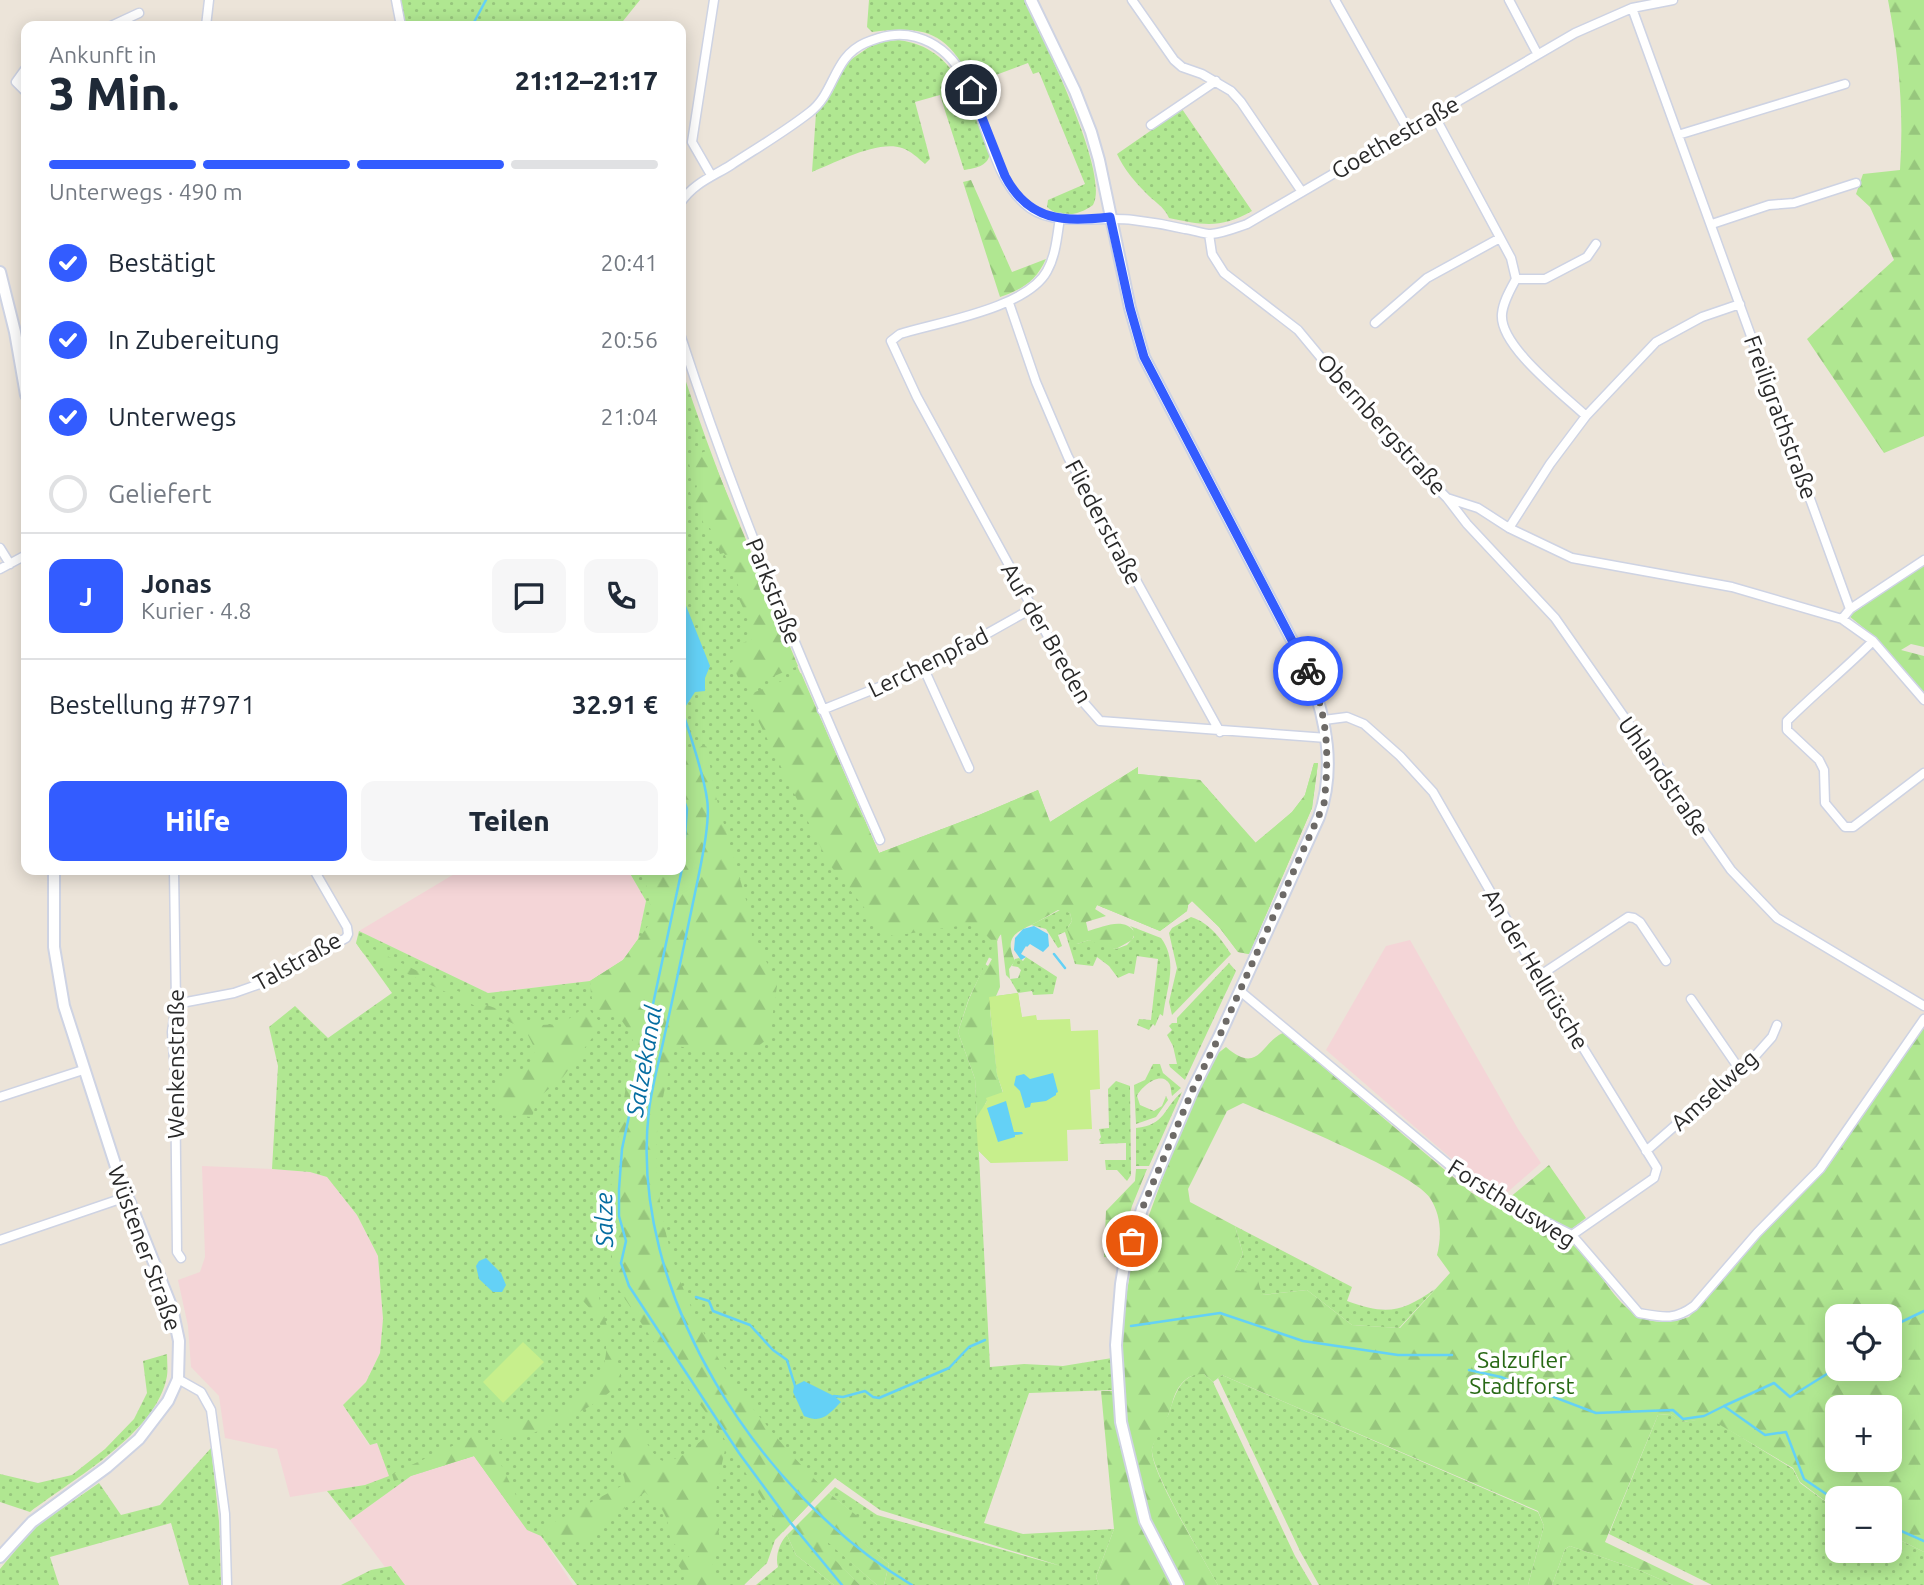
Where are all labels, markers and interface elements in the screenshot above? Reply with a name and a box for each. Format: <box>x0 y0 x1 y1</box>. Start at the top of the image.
text: Ankunft in <box>49 42 157 67</box>
pin <box>941 60 1001 120</box>
text: 21:12–21:17 <box>515 66 658 95</box>
text: 3 Min. <box>49 67 179 119</box>
icon: home <box>952 71 990 109</box>
street label: Goethestraße <box>1327 91 1463 183</box>
text: Unterwegs · 490 m <box>49 179 243 204</box>
icon: check <box>49 244 87 282</box>
text: Bestätigt <box>108 248 215 277</box>
text: 20:41 <box>600 250 658 275</box>
icon: check <box>49 321 87 359</box>
text: In Zubereitung <box>108 325 280 354</box>
text: 20:56 <box>600 327 658 352</box>
street label: Freiligrathstraße <box>1740 332 1822 502</box>
street label: Obernbergstraße <box>1312 349 1452 499</box>
icon: check <box>49 398 87 436</box>
text: Unterwegs <box>108 402 236 431</box>
text: 21:04 <box>600 404 658 429</box>
street label: Fliederstraße <box>1061 455 1147 589</box>
text: Geliefert <box>108 479 211 508</box>
street label: Parkstraße <box>741 534 807 648</box>
button: chat <box>492 559 566 633</box>
button: phone <box>584 559 658 633</box>
street label: Auf der Breden <box>997 559 1097 707</box>
text: Jonas <box>141 569 212 598</box>
text: J <box>79 582 93 611</box>
text: Kurier · 4.8 <box>141 598 252 623</box>
street label: Lerchenpfad <box>864 622 992 702</box>
courier <box>1273 636 1343 706</box>
icon: bike <box>1289 652 1327 690</box>
text: Bestellung #7971 <box>49 690 256 719</box>
text: 32.91 € <box>572 690 658 719</box>
street label: Uhlandstraße <box>1614 712 1714 840</box>
button: Hilfe <box>49 781 347 861</box>
button: Teilen <box>361 781 658 861</box>
street label: An der Hellrüsche <box>1478 884 1594 1054</box>
street label: Talstraße <box>249 927 345 995</box>
street label: Wenkenstraße <box>163 989 188 1139</box>
water label: Salzekanal <box>621 1003 667 1120</box>
street label: Amselweg <box>1666 1045 1762 1135</box>
street label: Forsthausweg <box>1444 1154 1580 1252</box>
street label: Wüstener Straße <box>104 1162 186 1334</box>
water label: Salze <box>590 1192 618 1249</box>
pin <box>1102 1211 1162 1271</box>
icon: bag <box>1113 1222 1151 1260</box>
map controls <box>1825 1304 1902 1563</box>
button: locate <box>1825 1304 1902 1381</box>
park label: Salzufler Stadtforst <box>1469 1347 1575 1398</box>
button: + <box>1825 1395 1902 1472</box>
button: − <box>1825 1486 1902 1563</box>

